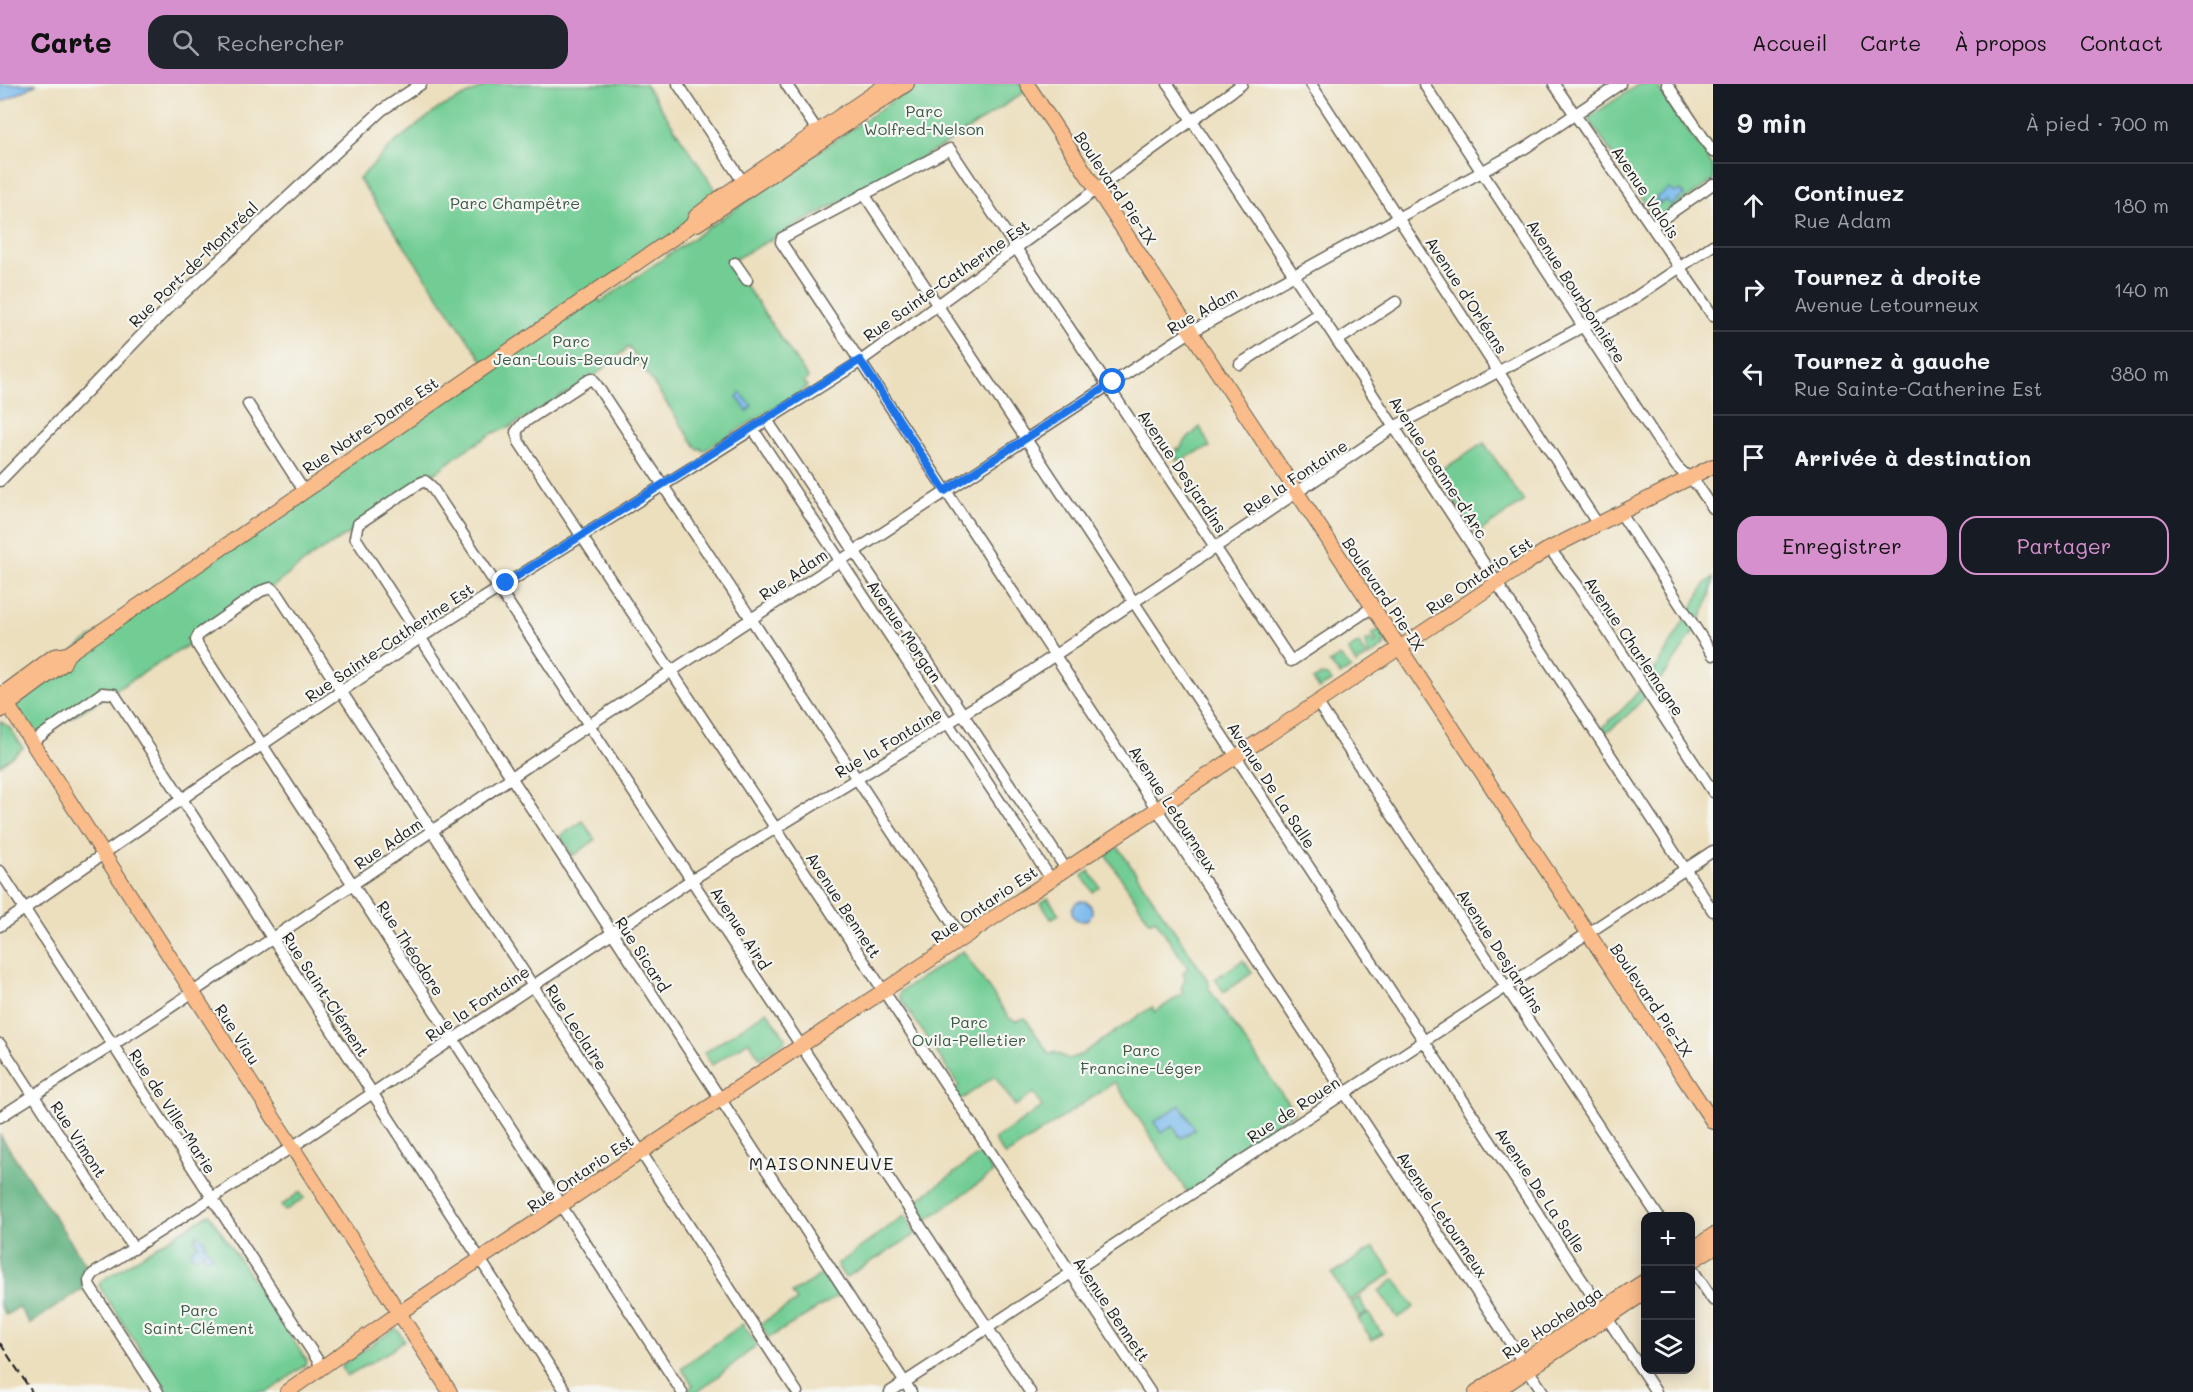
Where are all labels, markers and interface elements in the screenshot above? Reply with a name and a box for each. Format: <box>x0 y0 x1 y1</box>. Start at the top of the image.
search box <box>148 15 568 69</box>
text: Carte <box>30 24 112 60</box>
icon: search <box>169 26 202 59</box>
text: Rechercher <box>217 28 344 57</box>
text: Accueil <box>1752 29 1827 56</box>
text: Carte <box>1860 29 1921 56</box>
text: À propos <box>1954 29 2047 56</box>
text: Contact <box>2080 29 2163 56</box>
park label: Parc Wolfred-Nelson <box>864 100 984 139</box>
text: 9 min <box>1737 106 1806 140</box>
text: À pied · 700 m <box>2026 110 2169 136</box>
street label: Boulevard Pie-IX <box>1070 127 1162 249</box>
street label: Avenue Valois <box>1607 142 1685 242</box>
text: Continuez <box>1794 178 1904 207</box>
icon: ahead <box>1737 189 1770 222</box>
park label: Parc Champêtre <box>450 192 580 213</box>
text: 180 m <box>2113 192 2169 218</box>
street label: Rue Port-de-Montréal <box>124 197 262 331</box>
text: Rue Adam <box>1794 207 1891 233</box>
street label: Rue Sainte-Catherine Est <box>859 214 1033 346</box>
street label: Avenue Bourbonnière <box>1523 215 1631 367</box>
street label: Avenue d'Orléans <box>1421 233 1513 357</box>
text: Tournez à droite <box>1794 262 1981 291</box>
icon: right <box>1737 273 1770 306</box>
text: 140 m <box>2114 276 2169 302</box>
street label: Rue Adam <box>1163 281 1241 339</box>
text: Avenue Letourneux <box>1794 291 1979 317</box>
park label: Parc Jean-Louis-Beaudry <box>493 330 649 369</box>
text: Tournez à gauche <box>1794 346 1990 375</box>
icon: left <box>1737 357 1770 390</box>
text: 380 m <box>2111 360 2169 386</box>
route start <box>1099 368 1125 394</box>
street label: Rue Notre-Dame Est <box>298 372 442 478</box>
text: Rue Sainte-Catherine Est <box>1794 375 2042 401</box>
street label: Avenue Jeanne-d'Arc <box>1385 392 1493 542</box>
street label: Avenue Desjardins <box>1134 405 1232 537</box>
street label: Rue la Fontaine <box>1239 434 1351 520</box>
icon: arrive <box>1737 441 1770 474</box>
text: Arrivée à destination <box>1794 443 2031 472</box>
button: Enregistrer <box>1737 516 1947 575</box>
button: Partager <box>1959 516 2169 575</box>
street label: Rue Ontario Est <box>1422 532 1536 618</box>
street label: Boulevard Pie-IX <box>1338 533 1430 655</box>
street label: Rue Adam <box>755 543 831 605</box>
route end <box>492 569 518 595</box>
street label: Avenue Charlemagne <box>1581 572 1689 720</box>
street label: Avenue Morgan <box>863 576 947 686</box>
street label: Rue Sainte-Catherine Est <box>301 578 477 706</box>
street label: Rue la Fontaine <box>831 702 945 782</box>
street label: Avenue De La Salle <box>1223 718 1321 852</box>
street label: Avenue Letourneux <box>1125 741 1223 877</box>
street label: Rue Adam <box>350 812 426 874</box>
street label: Avenue Bennett <box>802 848 886 962</box>
street label: Rue Ontario Est <box>927 861 1041 947</box>
street label: Avenue Aird <box>706 883 776 973</box>
street label: Avenue Desjardins <box>1453 885 1549 1017</box>
street label: Rue Théodore <box>373 897 449 999</box>
street label: Rue Sicard <box>611 912 675 996</box>
street label: Rue Saint-Clément <box>278 928 374 1060</box>
street label: Boulevard Pie-IX <box>1606 939 1698 1061</box>
street label: Rue la Fontaine <box>421 960 533 1046</box>
street label: Rue Leclaire <box>541 980 613 1074</box>
street label: Rue Viau <box>211 1000 265 1068</box>
park label: Parc Ovila-Pelletier <box>912 1011 1026 1050</box>
park label: Parc Francine-Léger <box>1080 1039 1202 1078</box>
street label: Rue de Ville-Marie <box>125 1045 221 1177</box>
street label: Rue de Rouen <box>1243 1071 1343 1147</box>
street label: Rue Vimont <box>46 1097 112 1181</box>
street label: Avenue De La Salle <box>1491 1123 1591 1257</box>
street label: Rue Ontario Est <box>523 1130 637 1216</box>
street label: Avenue Letourneux <box>1393 1147 1493 1281</box>
district label: MAISONNEUVE <box>749 1151 895 1175</box>
map controls <box>1641 1212 1695 1374</box>
button: + <box>1641 1212 1695 1266</box>
street label: Avenue Bennett <box>1069 1253 1155 1365</box>
button: − <box>1641 1266 1695 1320</box>
street label: Rue Hochelaga <box>1498 1281 1606 1363</box>
park label: Parc Saint-Clément <box>144 1299 254 1338</box>
button: layers <box>1641 1320 1695 1374</box>

